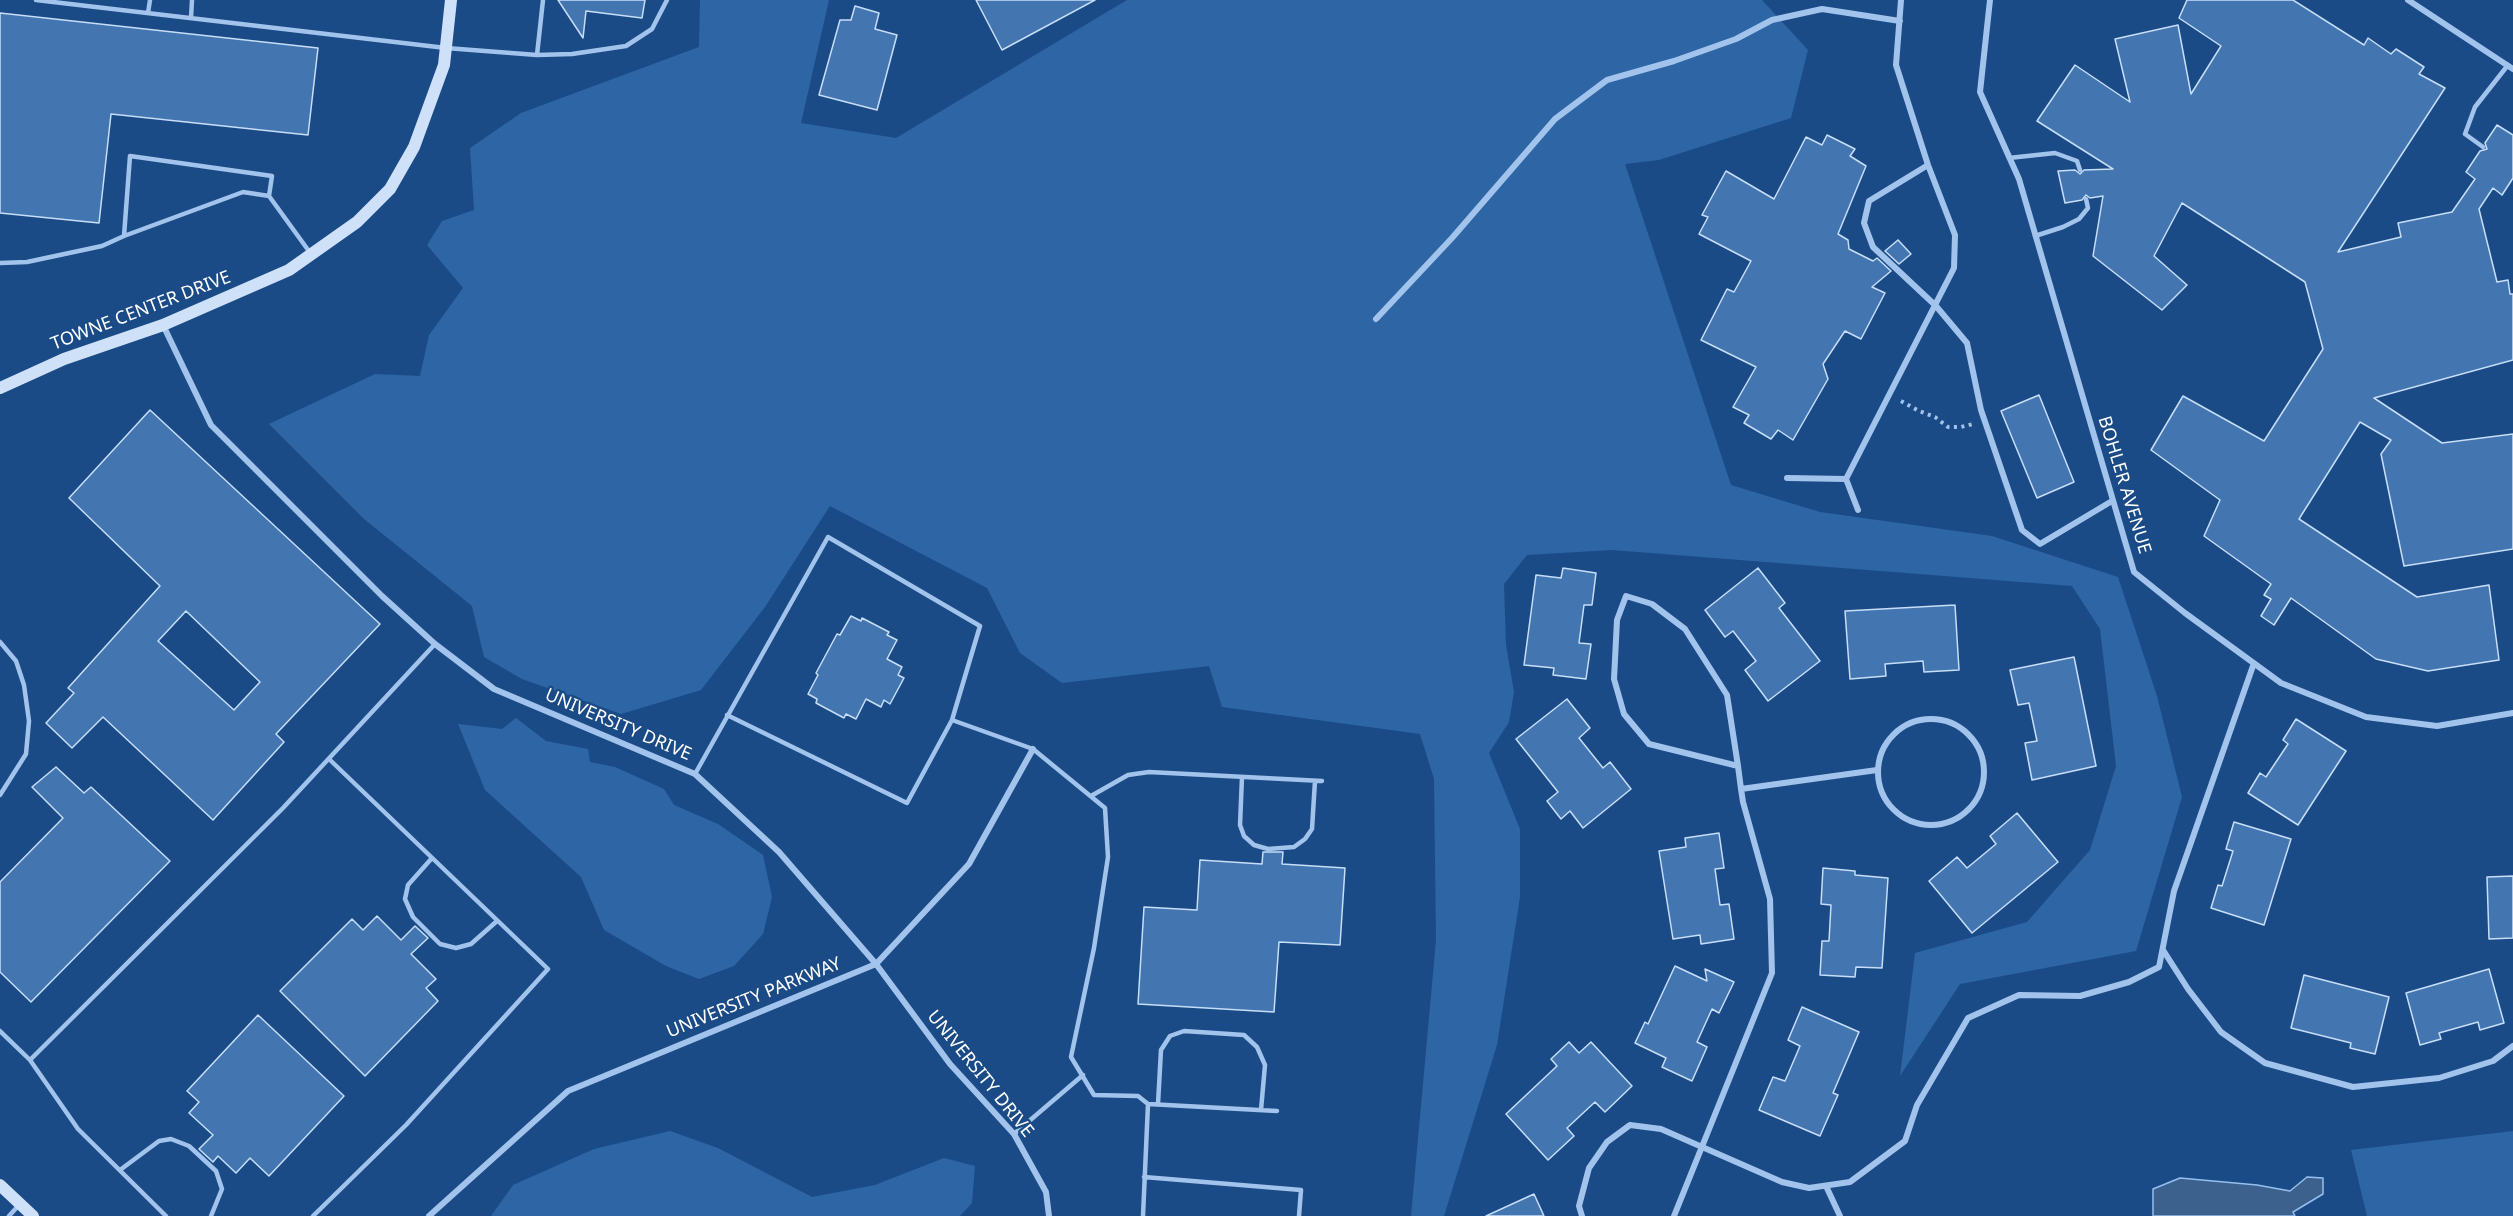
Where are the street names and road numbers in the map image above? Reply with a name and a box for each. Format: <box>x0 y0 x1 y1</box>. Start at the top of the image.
street label: TOWNE CENTER DRIVE <box>48 267 234 355</box>
street label: BOHLER AVENUE <box>2093 414 2155 556</box>
street label: UNIVERSITY DRIVE <box>541 684 695 766</box>
street label: UNIVERSITY PARKWAY <box>664 953 844 1043</box>
street label: UNIVERSITY DRIVE <box>922 1006 1038 1142</box>

